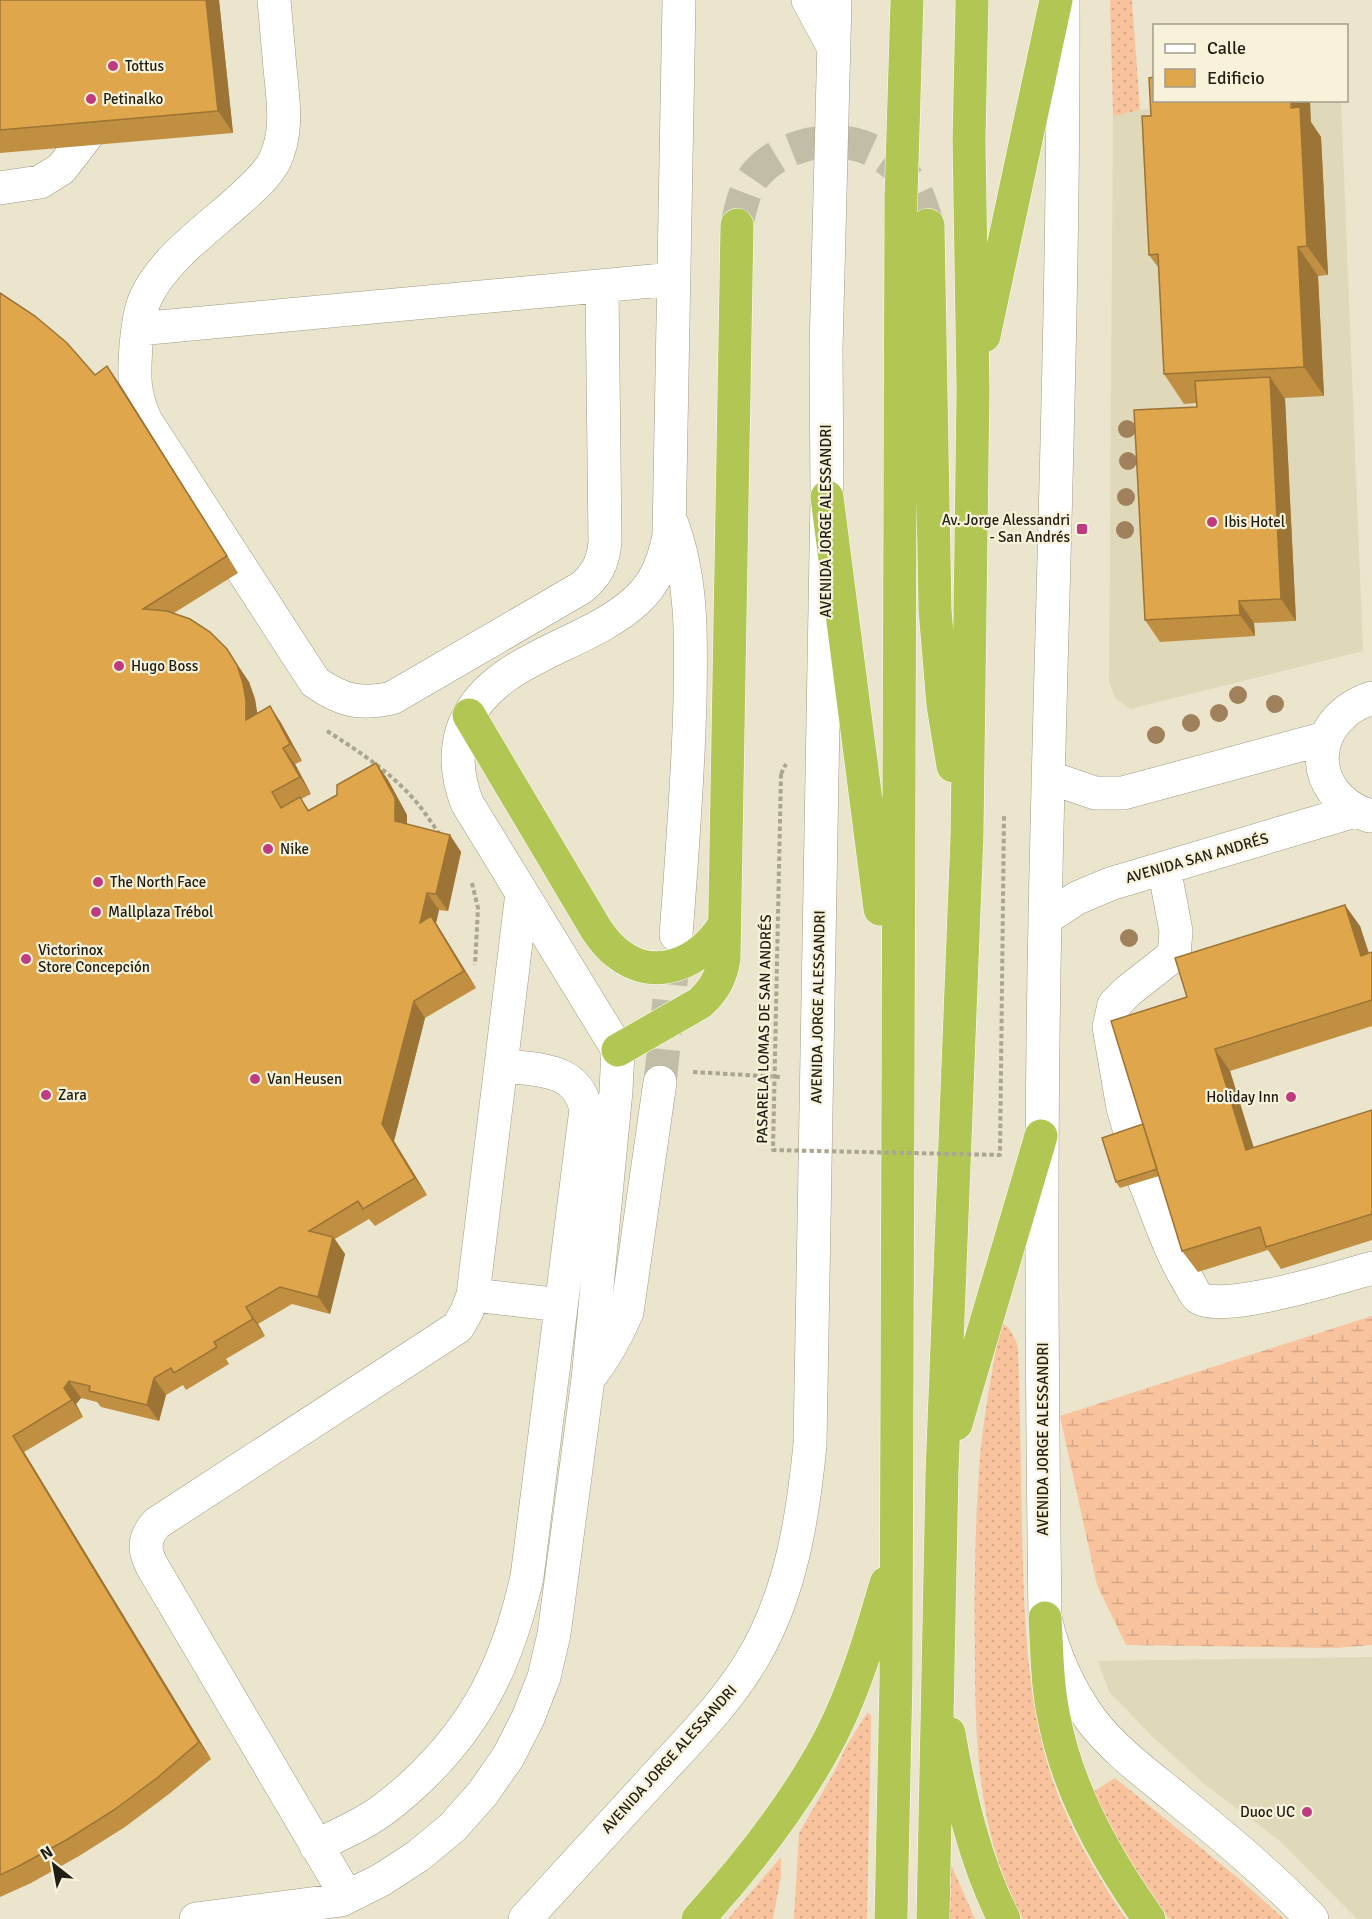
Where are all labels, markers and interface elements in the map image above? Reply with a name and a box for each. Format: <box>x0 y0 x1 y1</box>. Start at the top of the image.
legend <box>1153 24 1348 102</box>
text: Calle <box>1207 37 1246 59</box>
place label: Tottus <box>125 57 164 75</box>
marker: Tottus <box>106 59 120 73</box>
text: Edificio <box>1207 67 1265 89</box>
place label: Petinalko <box>103 90 163 108</box>
marker: Petinalko <box>84 92 98 106</box>
street label: AVENIDA JORGE ALESSANDRI <box>817 424 835 618</box>
place label: Av. Jorge Alessandri - San Andrés <box>942 511 1070 546</box>
place label: Ibis Hotel <box>1224 513 1285 531</box>
marker: Ibis Hotel <box>1205 515 1219 529</box>
marker: Av. Jorge Alessandri - San Andrés <box>1075 522 1089 536</box>
place label: Hugo Boss <box>131 657 199 675</box>
marker: Hugo Boss <box>112 659 126 673</box>
street label: AVENIDA SAN ANDRÉS <box>1123 828 1271 887</box>
place label: Nike <box>280 840 309 858</box>
marker: Nike <box>261 842 275 856</box>
place label: The North Face <box>110 873 206 891</box>
marker: The North Face <box>91 875 105 889</box>
place label: Mallplaza Trébol <box>108 903 213 921</box>
marker: Mallplaza Trébol <box>89 905 103 919</box>
street label: AVENIDA JORGE ALESSANDRI <box>807 910 829 1104</box>
street label: PASARELA LOMAS DE SAN ANDRÉS <box>752 914 775 1144</box>
place label: Victorinox Store Concepción <box>38 941 150 976</box>
marker: Victorinox Store Concepción <box>19 952 33 966</box>
place label: Van Heusen <box>267 1070 342 1088</box>
marker: Van Heusen <box>248 1072 262 1086</box>
place label: Zara <box>58 1086 87 1104</box>
marker: Zara <box>39 1088 53 1102</box>
place label: Holiday Inn <box>1206 1088 1279 1106</box>
marker: Holiday Inn <box>1284 1090 1298 1104</box>
street label: AVENIDA JORGE ALESSANDRI <box>1034 1342 1052 1536</box>
street label: AVENIDA JORGE ALESSANDRI <box>598 1681 740 1837</box>
place label: Duoc UC <box>1240 1803 1295 1821</box>
marker: Duoc UC <box>1300 1805 1314 1819</box>
north arrow <box>24 1835 84 1895</box>
text: N <box>37 1842 57 1864</box>

